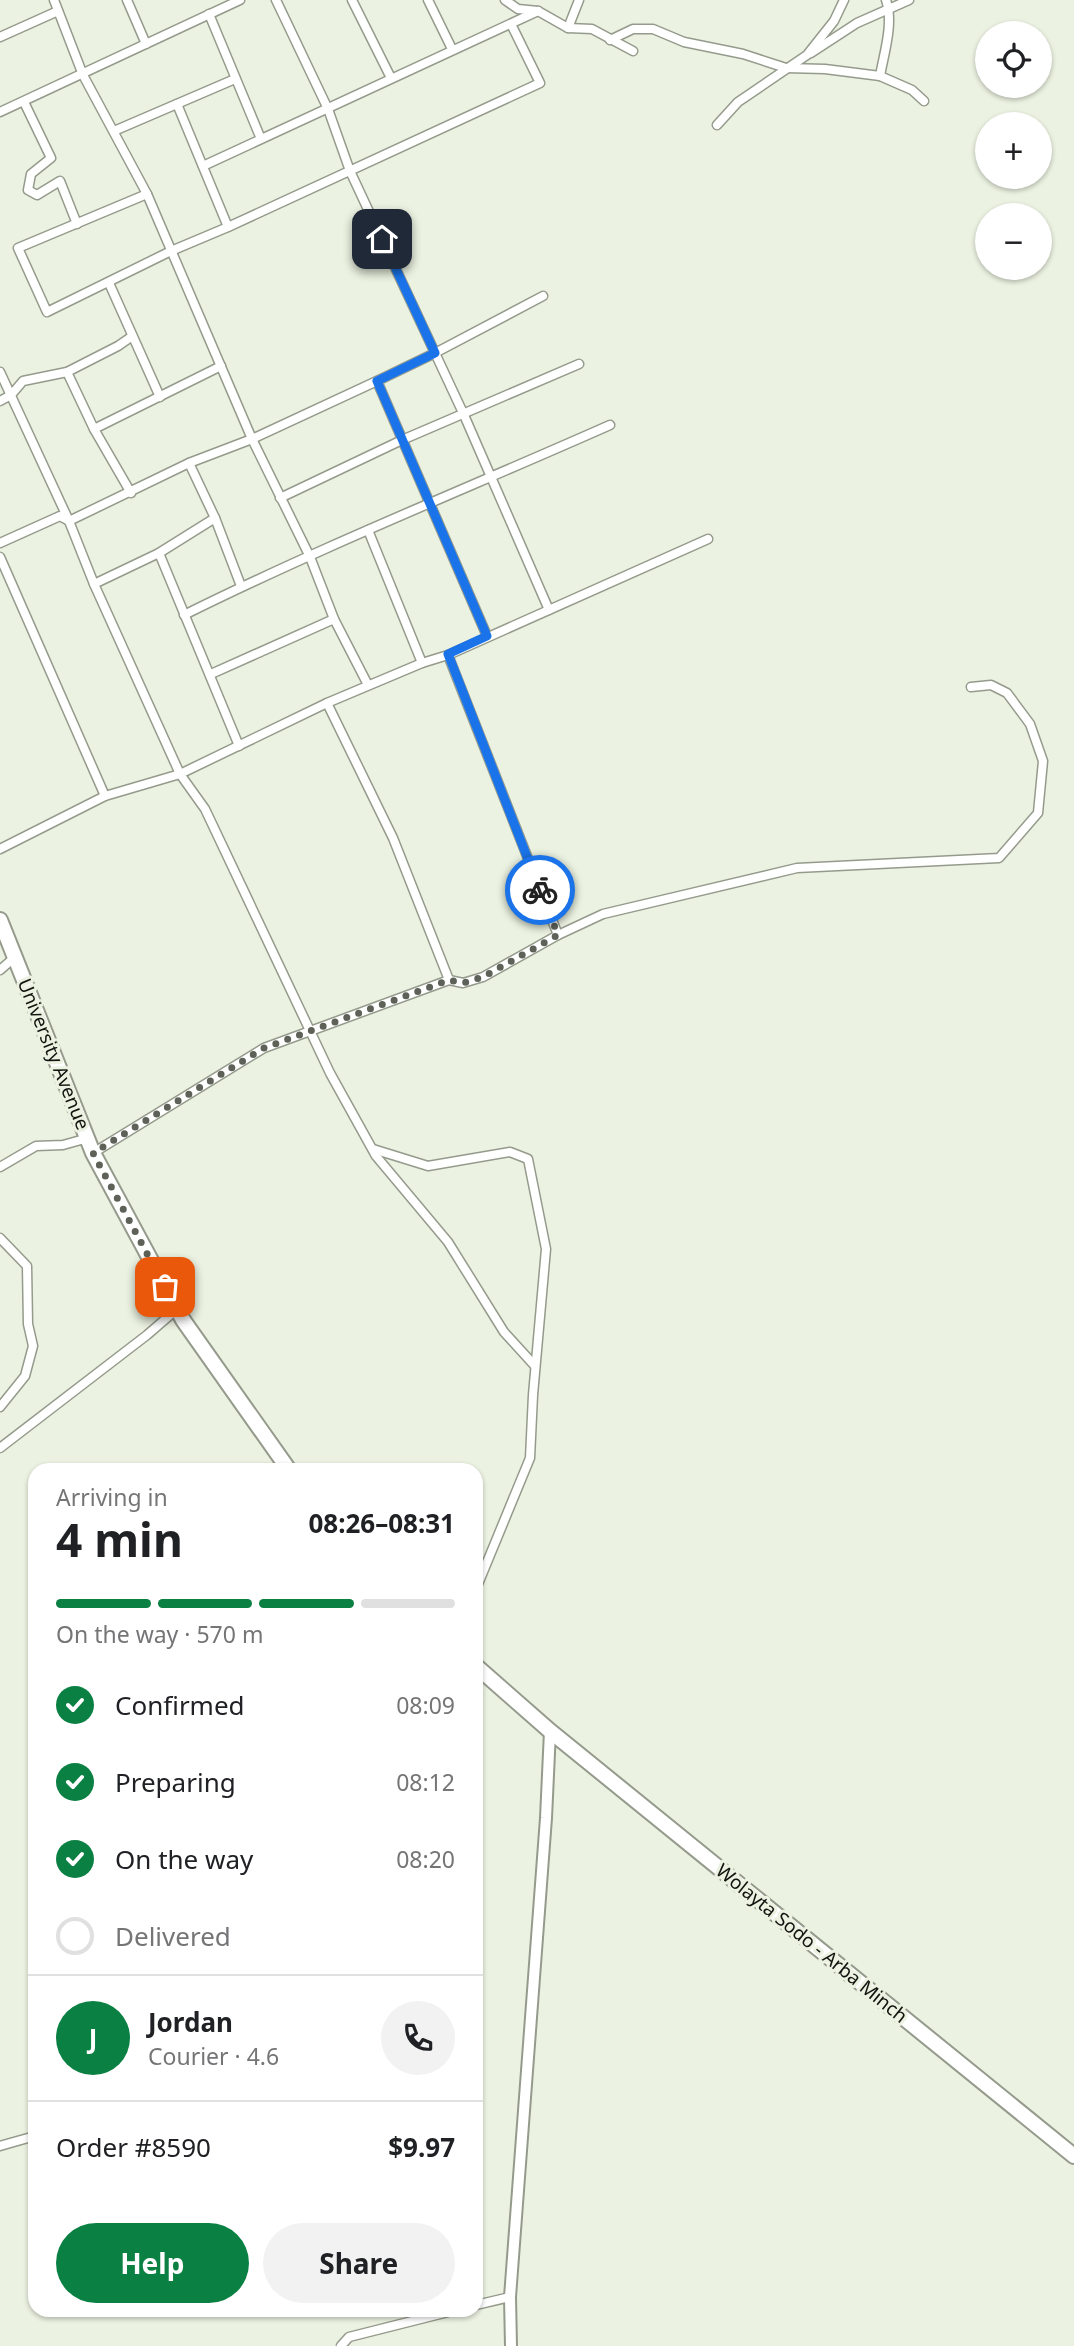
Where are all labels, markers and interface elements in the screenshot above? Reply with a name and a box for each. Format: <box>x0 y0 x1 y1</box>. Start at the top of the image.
map controls <box>975 21 1052 280</box>
button: locate <box>975 21 1052 98</box>
button: + <box>975 112 1052 189</box>
button: − <box>975 203 1052 280</box>
pin <box>352 209 412 269</box>
icon: home <box>363 220 401 258</box>
courier <box>505 855 575 925</box>
icon: bike <box>521 871 559 909</box>
street label: University Avenue <box>12 975 96 1133</box>
pin <box>135 1257 195 1317</box>
icon: bag <box>146 1268 184 1306</box>
text: Arriving in <box>56 1481 168 1513</box>
text: 08:26–08:31 <box>308 1505 455 1541</box>
text: 4 min <box>56 1508 183 1570</box>
text: On the way · 570 m <box>56 1618 263 1650</box>
icon: check <box>56 1686 94 1724</box>
text: Confirmed <box>115 1687 245 1723</box>
text: 08:09 <box>396 1689 455 1721</box>
icon: check <box>56 1763 94 1801</box>
text: Preparing <box>115 1764 236 1800</box>
text: 08:12 <box>396 1766 455 1798</box>
icon: check <box>56 1840 94 1878</box>
text: On the way <box>115 1841 253 1877</box>
text: 08:20 <box>396 1843 455 1875</box>
street label: Wolayta Sodo - Arba Minch <box>711 1857 913 2029</box>
text: Delivered <box>115 1918 231 1954</box>
button: phone <box>381 2001 455 2075</box>
text: Jordan <box>148 2004 233 2040</box>
text: J <box>89 2020 97 2056</box>
text: Courier · 4.6 <box>148 2040 279 2072</box>
text: Order #8590 <box>56 2129 211 2165</box>
text: $9.97 <box>388 2129 455 2165</box>
button: Help <box>56 2223 249 2303</box>
button: Share <box>263 2223 455 2303</box>

